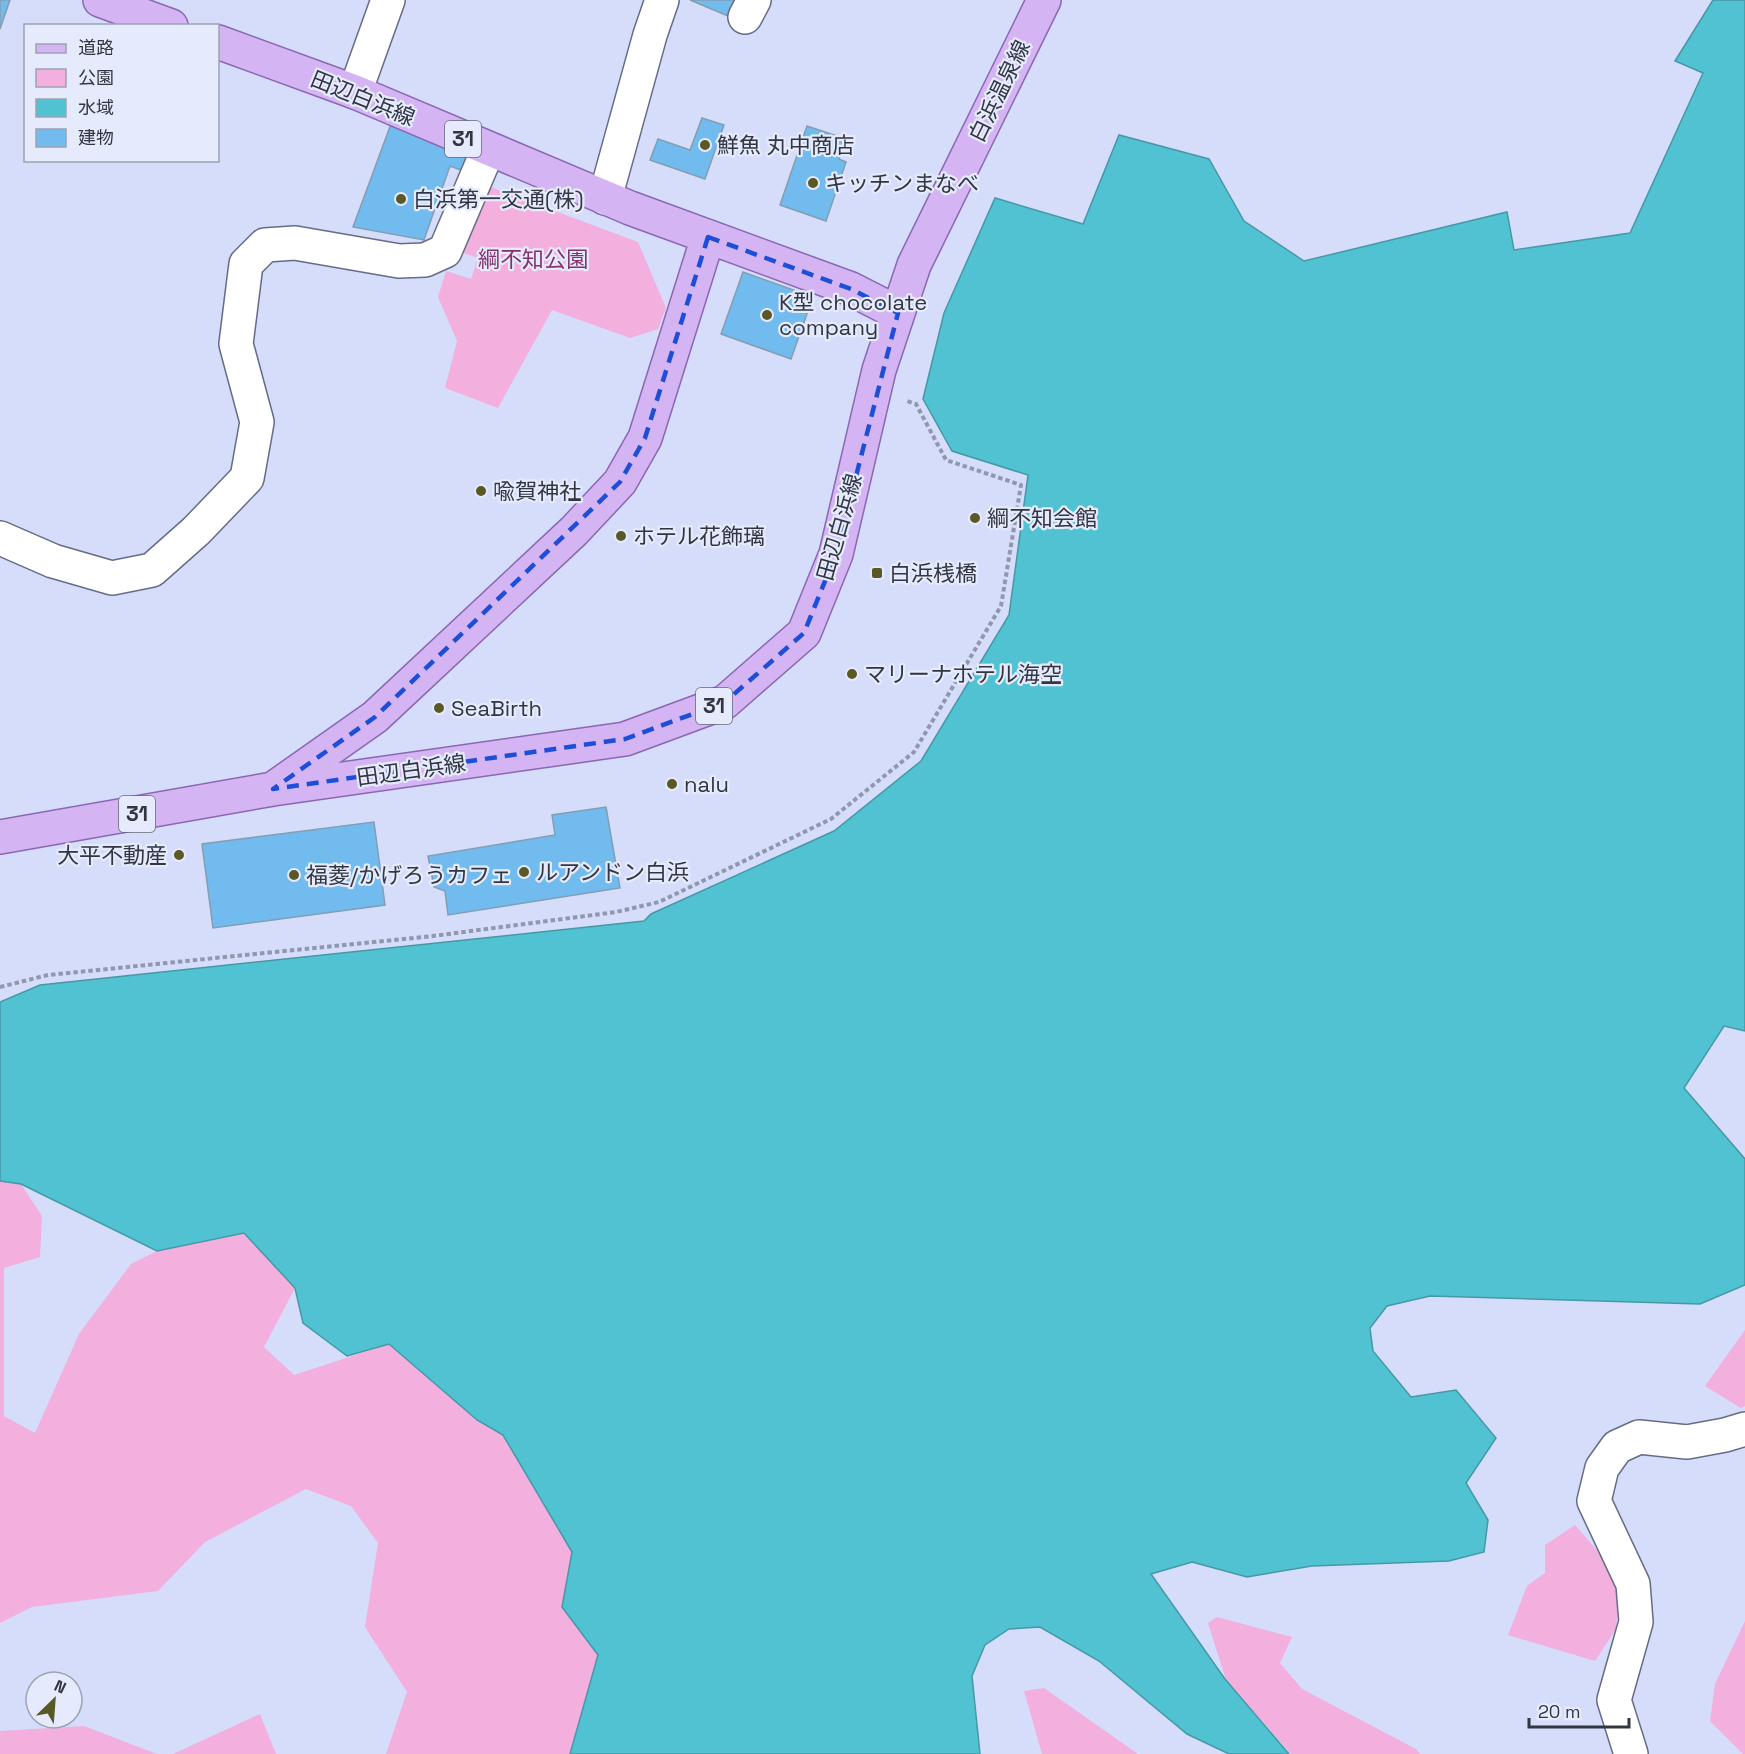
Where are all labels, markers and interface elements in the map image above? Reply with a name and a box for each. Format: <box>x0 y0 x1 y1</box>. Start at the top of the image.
legend <box>24 24 219 162</box>
street label: 白浜温泉線 <box>962 35 1036 147</box>
text: 道路 <box>78 36 114 59</box>
street label: 田辺白浜線 <box>307 64 419 132</box>
text: 公園 <box>78 66 114 89</box>
text: 水域 <box>78 96 114 119</box>
road number: 31 <box>445 121 481 157</box>
text: 建物 <box>78 126 114 149</box>
place label: 鮮魚 丸中商店 <box>717 131 855 159</box>
marker: 鮮魚 丸中商店 <box>698 138 712 152</box>
place label: キッチンまなべ <box>825 169 979 197</box>
marker: キッチンまなべ <box>806 176 820 190</box>
place label: 白浜第一交通(株) <box>413 185 584 213</box>
marker: 白浜第一交通(株) <box>394 192 408 206</box>
park label: 綱不知公園 <box>478 245 588 273</box>
place label: K型 chocolate company <box>779 288 927 341</box>
marker: K型 chocolate company <box>760 308 774 322</box>
street label: 田辺白浜線 <box>810 470 868 584</box>
place label: 喩賀神社 <box>493 477 581 505</box>
marker: 喩賀神社 <box>474 484 488 498</box>
place label: 綱不知会館 <box>987 504 1097 532</box>
marker: 綱不知会館 <box>968 511 982 525</box>
place label: ホテル花飾璃 <box>633 522 765 550</box>
marker: ホテル花飾璃 <box>614 529 628 543</box>
place label: 白浜桟橋 <box>889 559 977 587</box>
marker: 白浜桟橋 <box>870 566 884 580</box>
place label: マリーナホテル海空 <box>864 660 1062 688</box>
marker: マリーナホテル海空 <box>845 667 859 681</box>
road number: 31 <box>696 688 732 724</box>
place label: SeaBirth <box>451 694 542 722</box>
marker: SeaBirth <box>432 701 446 715</box>
street label: 田辺白浜線 <box>355 748 467 792</box>
place label: nalu <box>684 770 729 798</box>
marker: nalu <box>665 777 679 791</box>
road number: 31 <box>119 796 155 832</box>
place label: 大平不動産 <box>57 841 167 869</box>
marker: 大平不動産 <box>172 848 186 862</box>
place label: ルアンドン白浜 <box>536 858 689 886</box>
place label: 福菱/かげろうカフェ <box>306 861 512 889</box>
marker: ルアンドン白浜 <box>517 865 531 879</box>
marker: 福菱/かげろうカフェ <box>287 868 301 882</box>
north arrow <box>24 1670 84 1730</box>
text: N <box>51 1675 69 1699</box>
scale bar <box>1529 1691 1630 1729</box>
text: 20 m <box>1538 1700 1581 1723</box>

